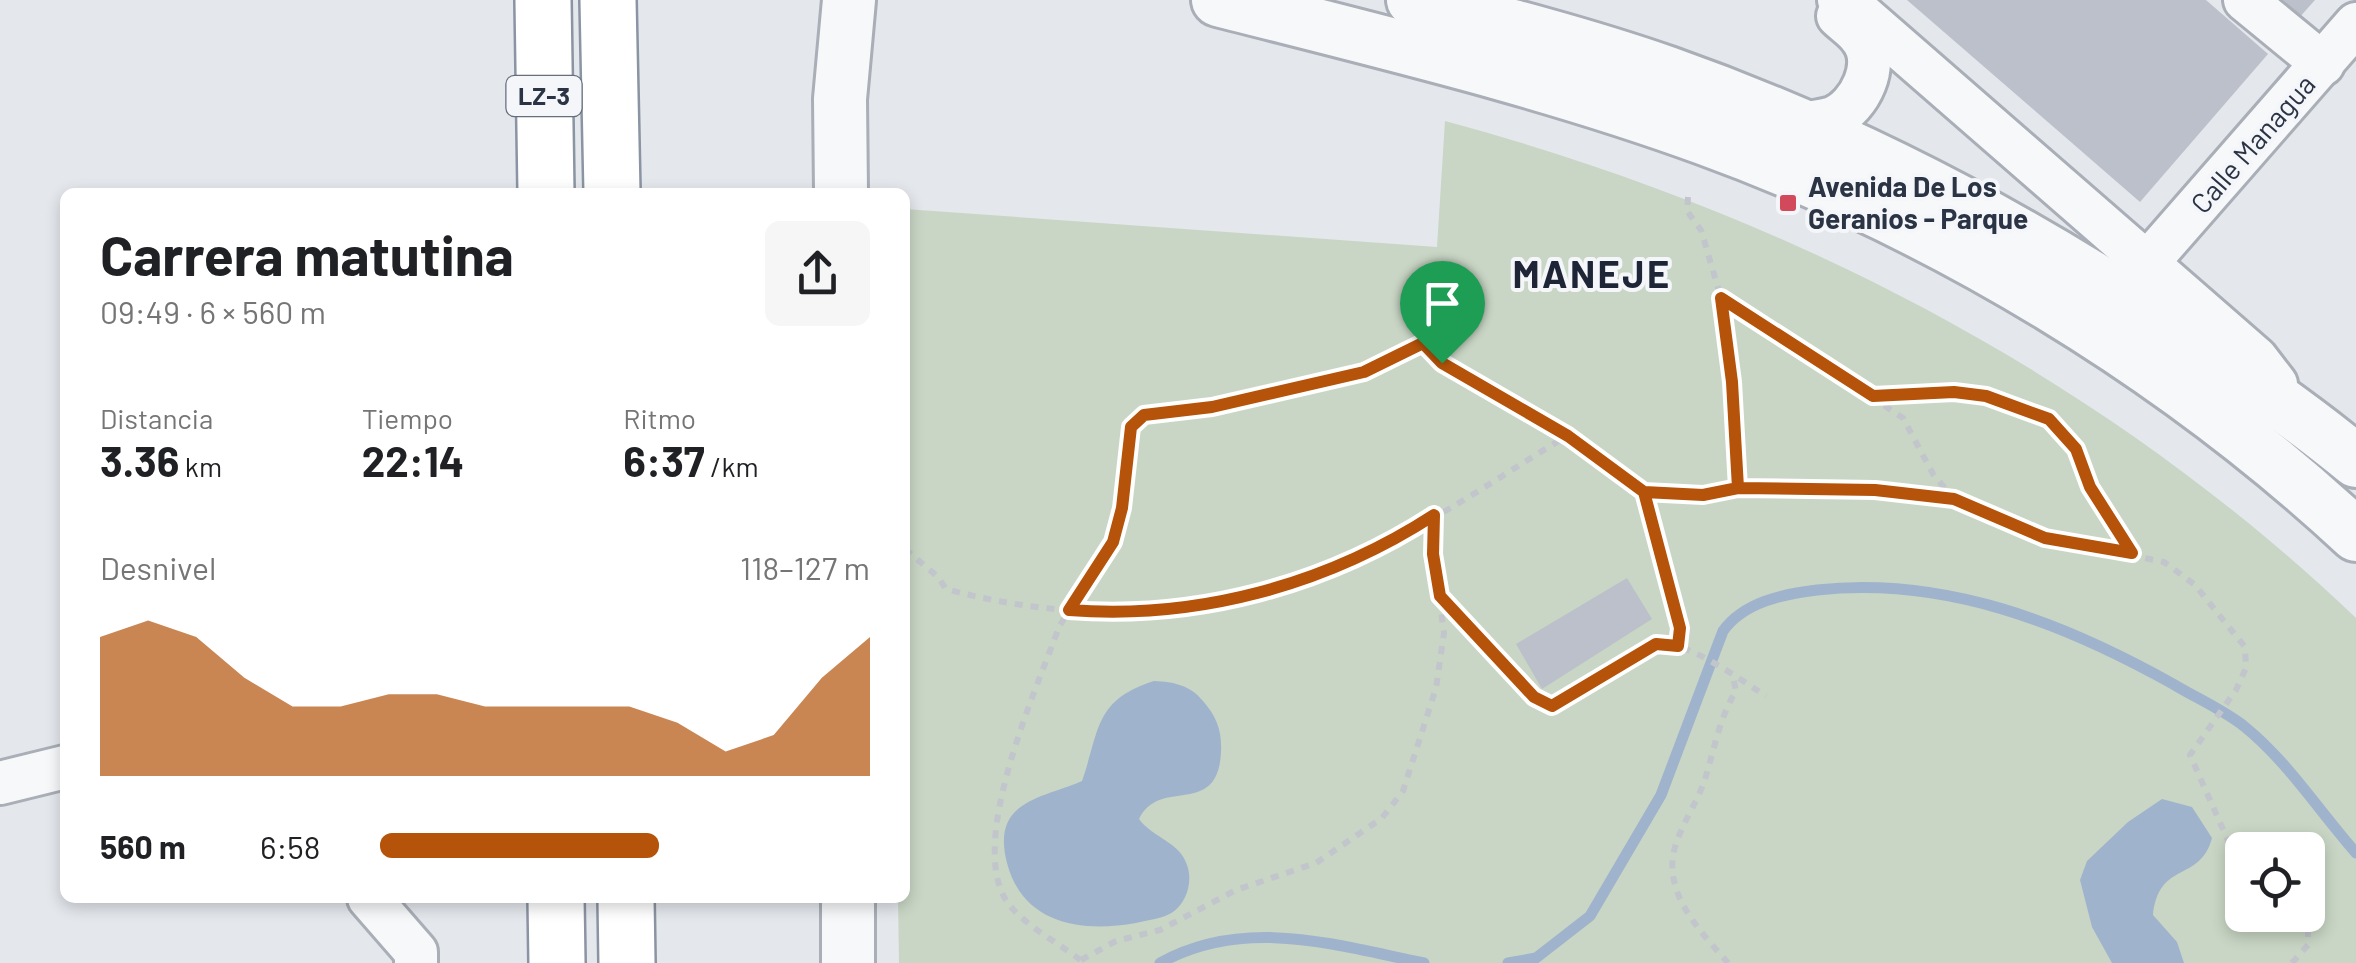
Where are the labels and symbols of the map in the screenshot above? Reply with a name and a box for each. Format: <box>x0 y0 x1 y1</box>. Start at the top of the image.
street label: Calle Managua <box>2183 67 2322 220</box>
road number: LZ-3 <box>506 76 582 116</box>
place label: Avenida De Los Geranios - Parque <box>1808 169 2028 235</box>
marker: Avenida De Los Geranios - Parque <box>1777 192 1799 214</box>
district label: MANEJE <box>1512 250 1672 296</box>
pin <box>1400 261 1485 364</box>

